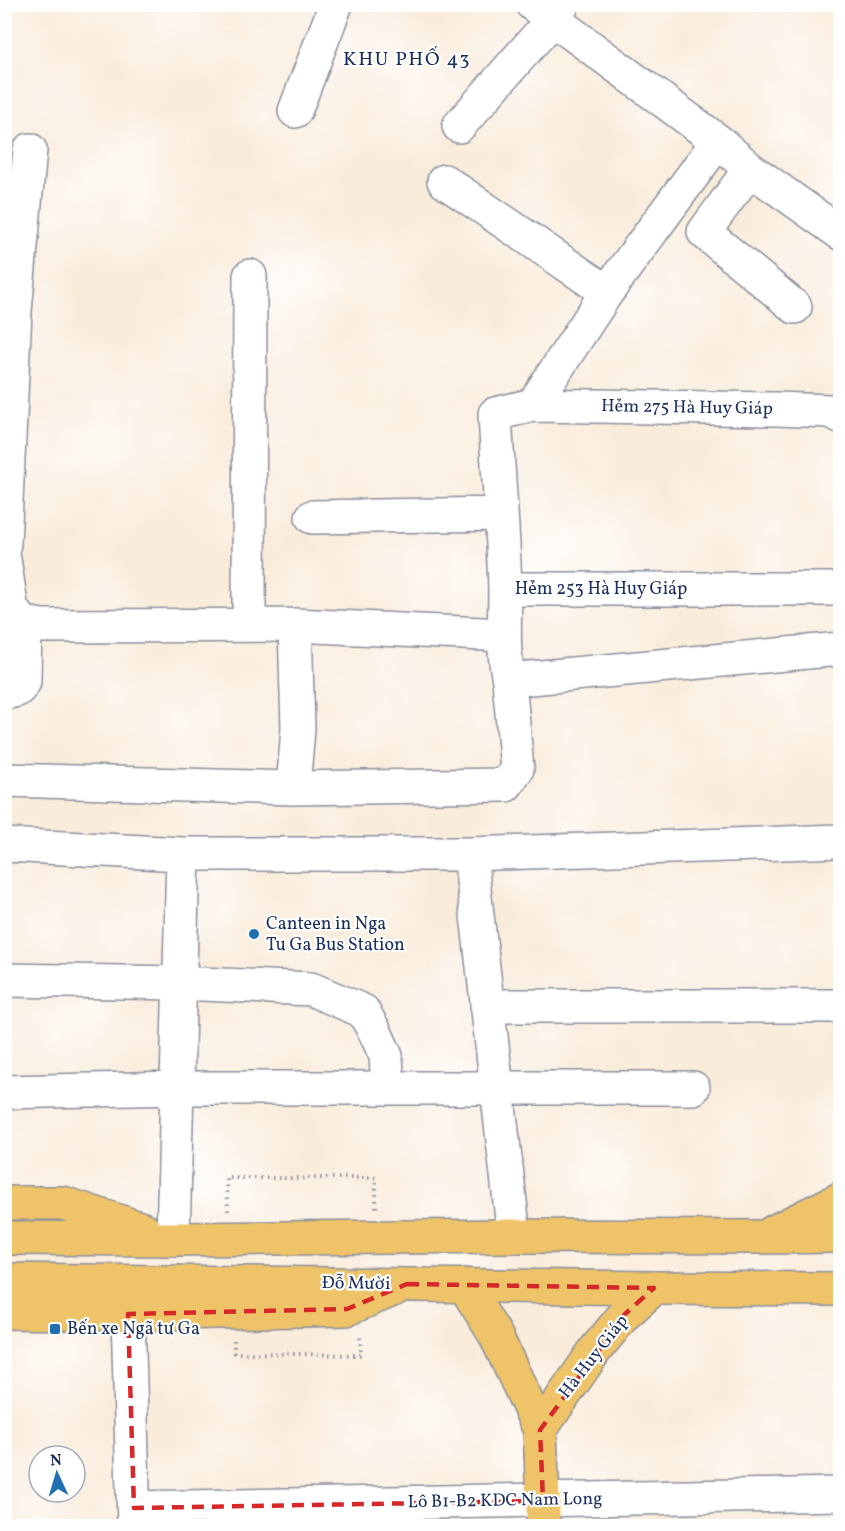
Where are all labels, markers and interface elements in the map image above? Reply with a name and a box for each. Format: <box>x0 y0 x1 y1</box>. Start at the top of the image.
district label: KHU PHỐ 43 <box>343 46 471 74</box>
street label: Hẻm 275 Hà Huy Giáp <box>601 394 773 422</box>
street label: Hẻm 253 Hà Huy Giáp <box>515 577 687 602</box>
place label: Canteen in Nga Tu Ga Bus Station <box>266 912 405 958</box>
marker: Canteen in Nga Tu Ga Bus Station <box>247 927 261 941</box>
street label: Đỗ Mười <box>321 1271 391 1297</box>
street label: Hà Huy Giáp <box>553 1310 635 1404</box>
place label: Bến xe Ngã tư Ga <box>67 1317 200 1342</box>
marker: Bến xe Ngã tư Ga <box>48 1322 62 1336</box>
north arrow <box>27 1444 87 1504</box>
text: N <box>50 1450 63 1472</box>
street label: Lô B1-B2 KDC Nam Long <box>408 1487 602 1515</box>

